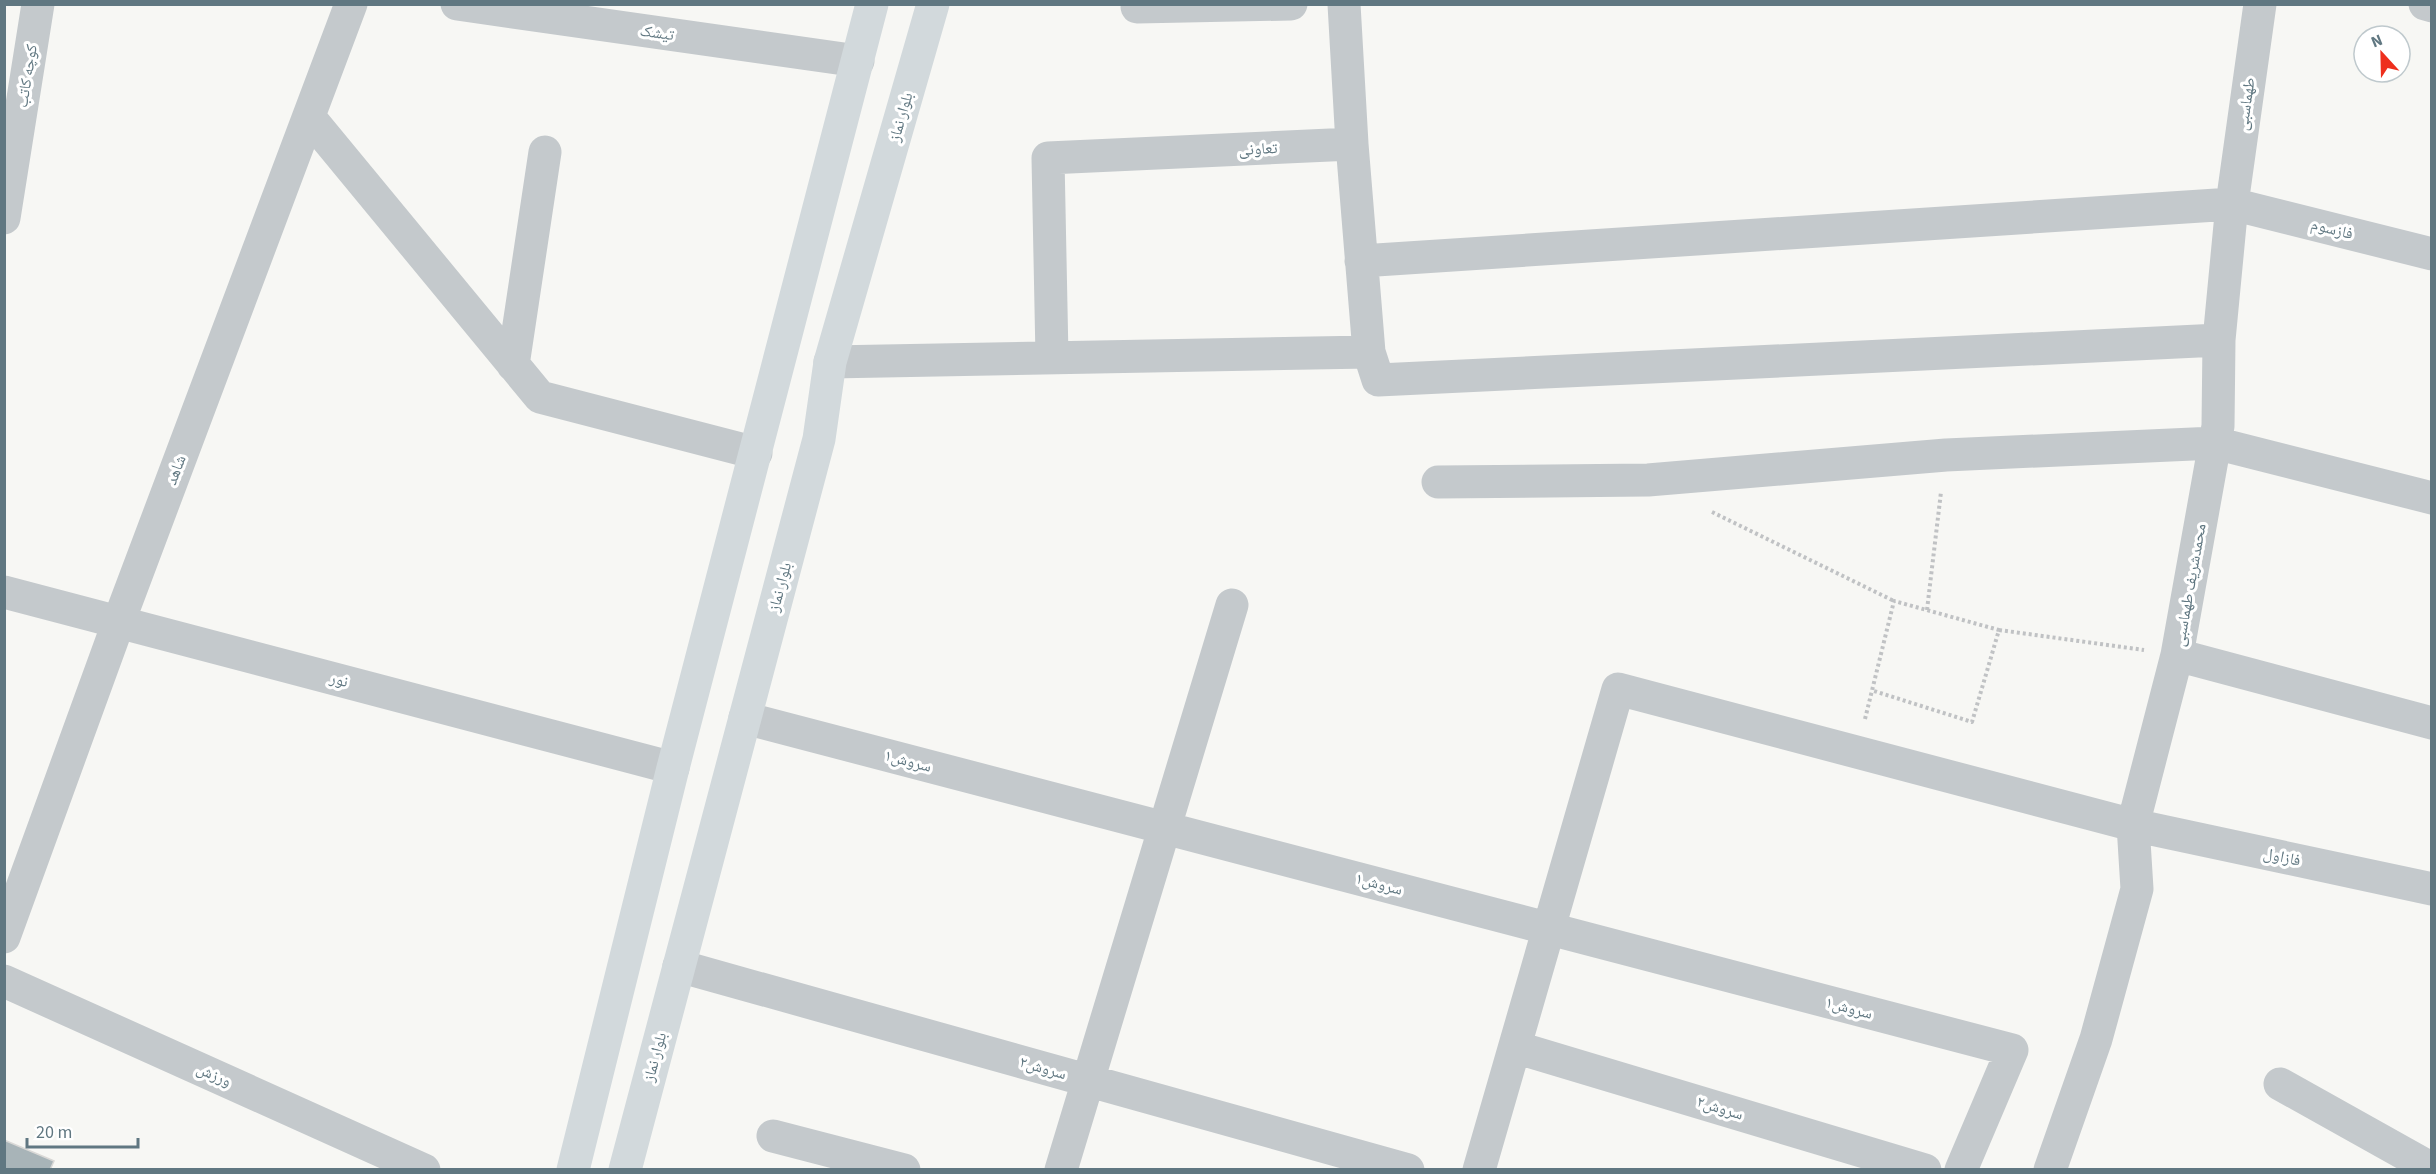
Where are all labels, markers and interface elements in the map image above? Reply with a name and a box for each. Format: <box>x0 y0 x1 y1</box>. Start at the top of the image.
street label: تیشک <box>638 20 676 46</box>
north arrow <box>2352 24 2412 84</box>
text: N <box>2368 29 2386 53</box>
street label: کوچه کاتب <box>11 42 43 109</box>
street label: طهماسبی <box>2231 76 2261 132</box>
street label: بلوار نماز <box>883 90 918 145</box>
street label: تعاونی <box>1238 137 1278 161</box>
street label: فازسوم <box>2309 213 2355 245</box>
street label: شاهد <box>160 452 192 488</box>
street label: محمدشریف طهماسبی <box>2168 522 2212 648</box>
street label: بلوار نماز <box>763 560 797 615</box>
street label: نور <box>326 667 351 693</box>
street label: سروش۱ <box>882 744 934 778</box>
street label: فازاول <box>2261 842 2303 872</box>
street label: سروش۱ <box>1353 867 1405 901</box>
street label: سروش۱ <box>1823 991 1875 1025</box>
street label: بلوار نماز <box>638 1030 672 1085</box>
street label: سروش۲ <box>1017 1051 1069 1085</box>
street label: ورزش <box>193 1058 235 1092</box>
street label: سروش۲ <box>1694 1090 1746 1126</box>
scale bar <box>27 1111 138 1149</box>
text: 20 m <box>36 1120 72 1145</box>

